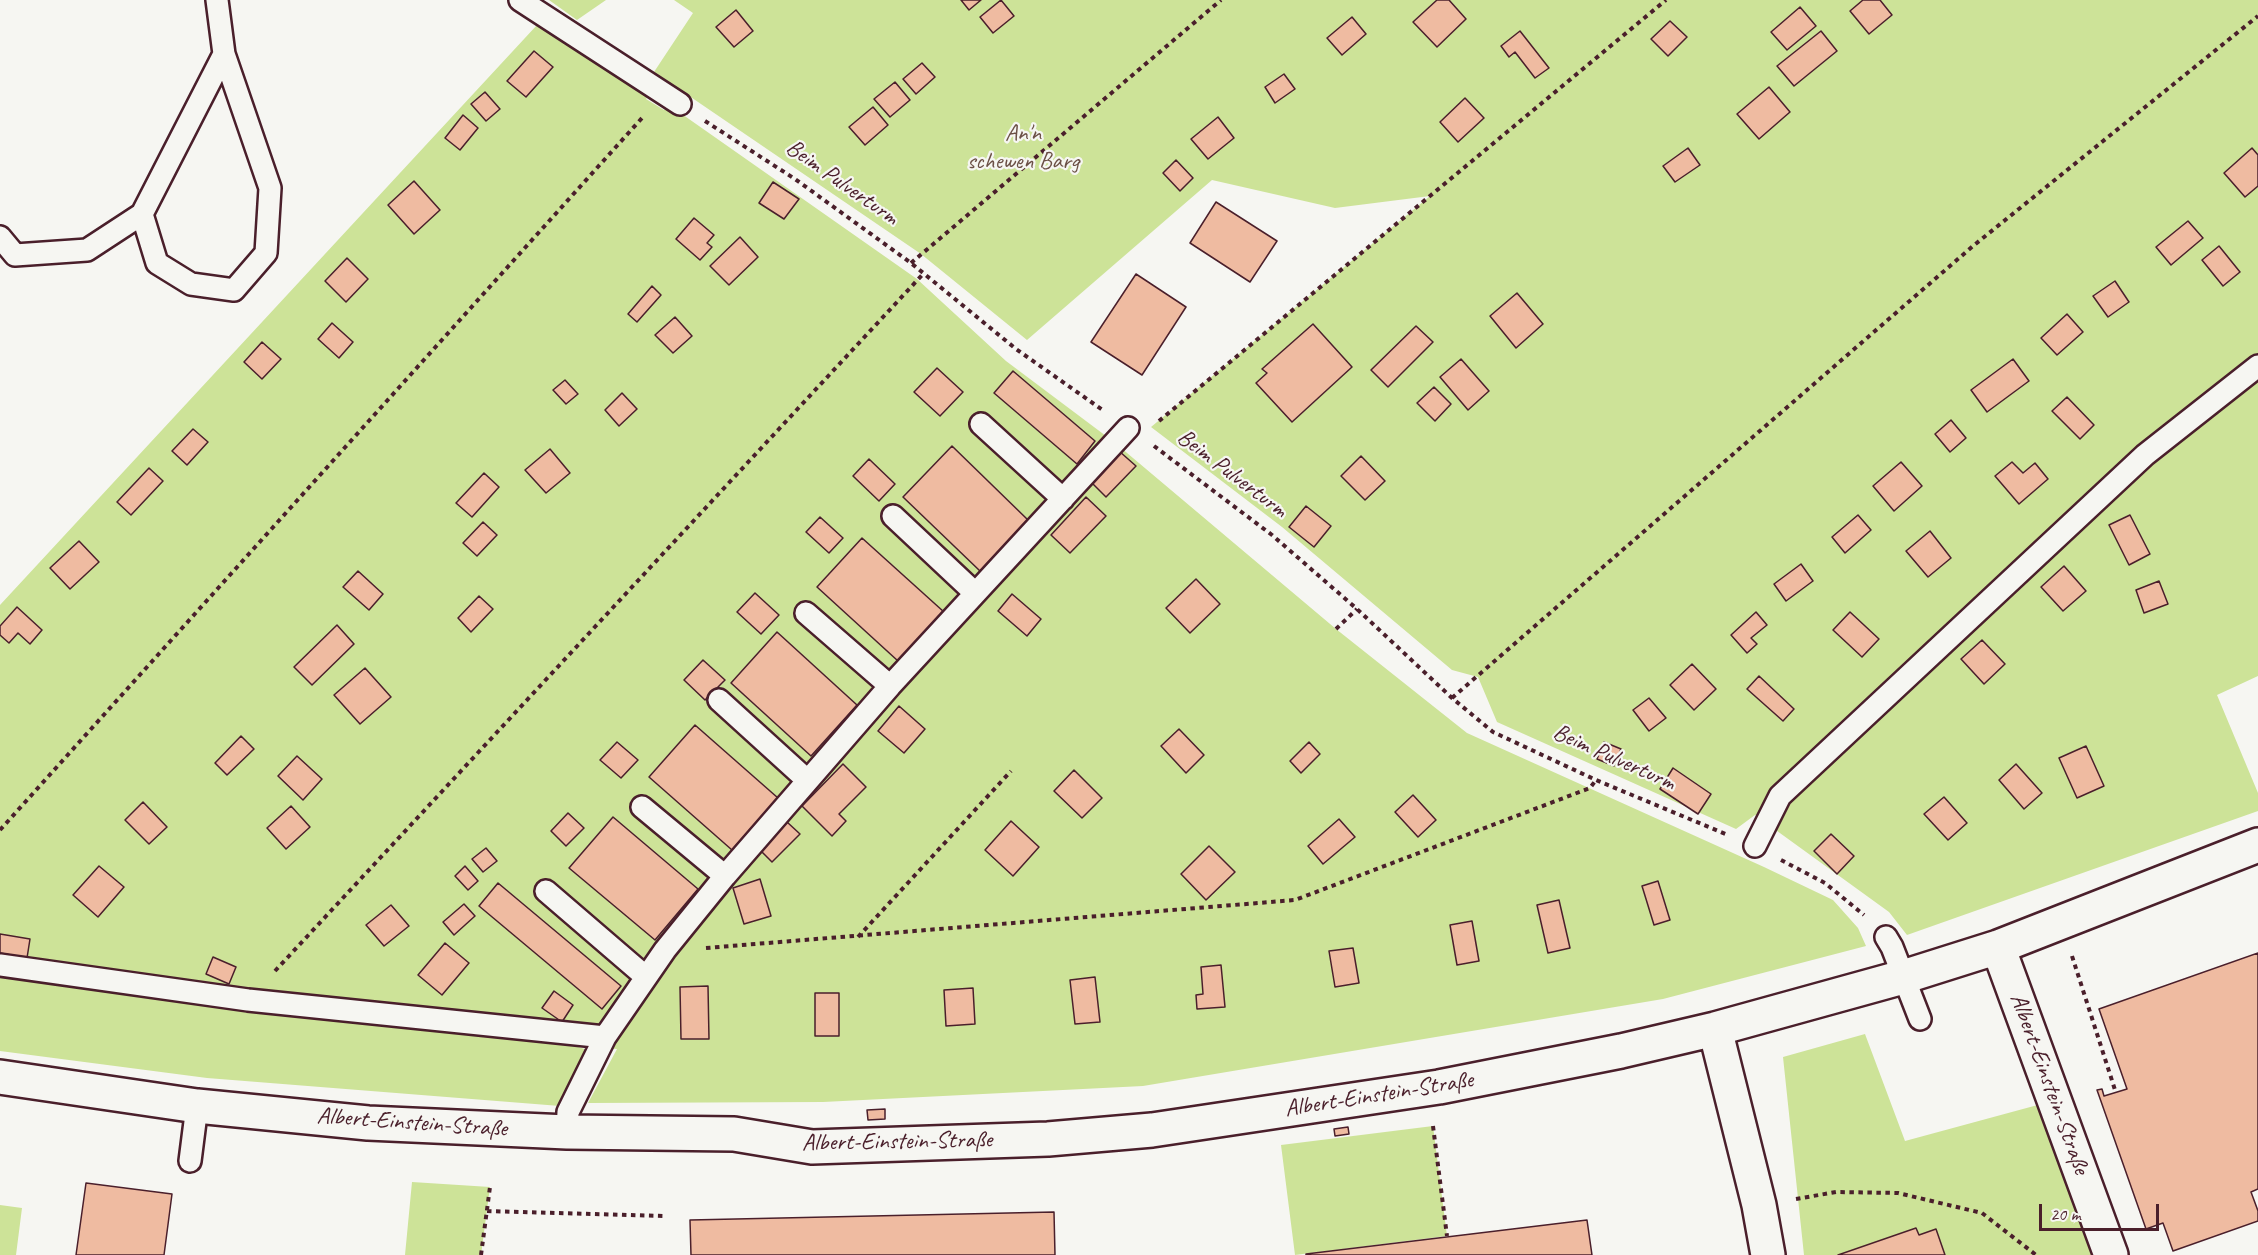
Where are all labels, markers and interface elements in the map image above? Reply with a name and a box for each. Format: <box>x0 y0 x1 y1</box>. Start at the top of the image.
park label: An'n schewen Barg <box>967 120 1079 176</box>
street label: Beim Pulverturm <box>780 134 904 232</box>
street label: Beim Pulverturm <box>1171 423 1293 525</box>
street label: Beim Pulverturm <box>1548 718 1680 798</box>
street label: Albert-Einstein-Straße <box>2003 990 2095 1178</box>
street label: Albert-Einstein-Straße <box>1283 1066 1475 1124</box>
street label: Albert-Einstein-Straße <box>316 1102 508 1144</box>
street label: Albert-Einstein-Straße <box>802 1126 992 1158</box>
scale bar <box>2042 1192 2162 1230</box>
text: 20 m <box>2050 1203 2081 1225</box>

